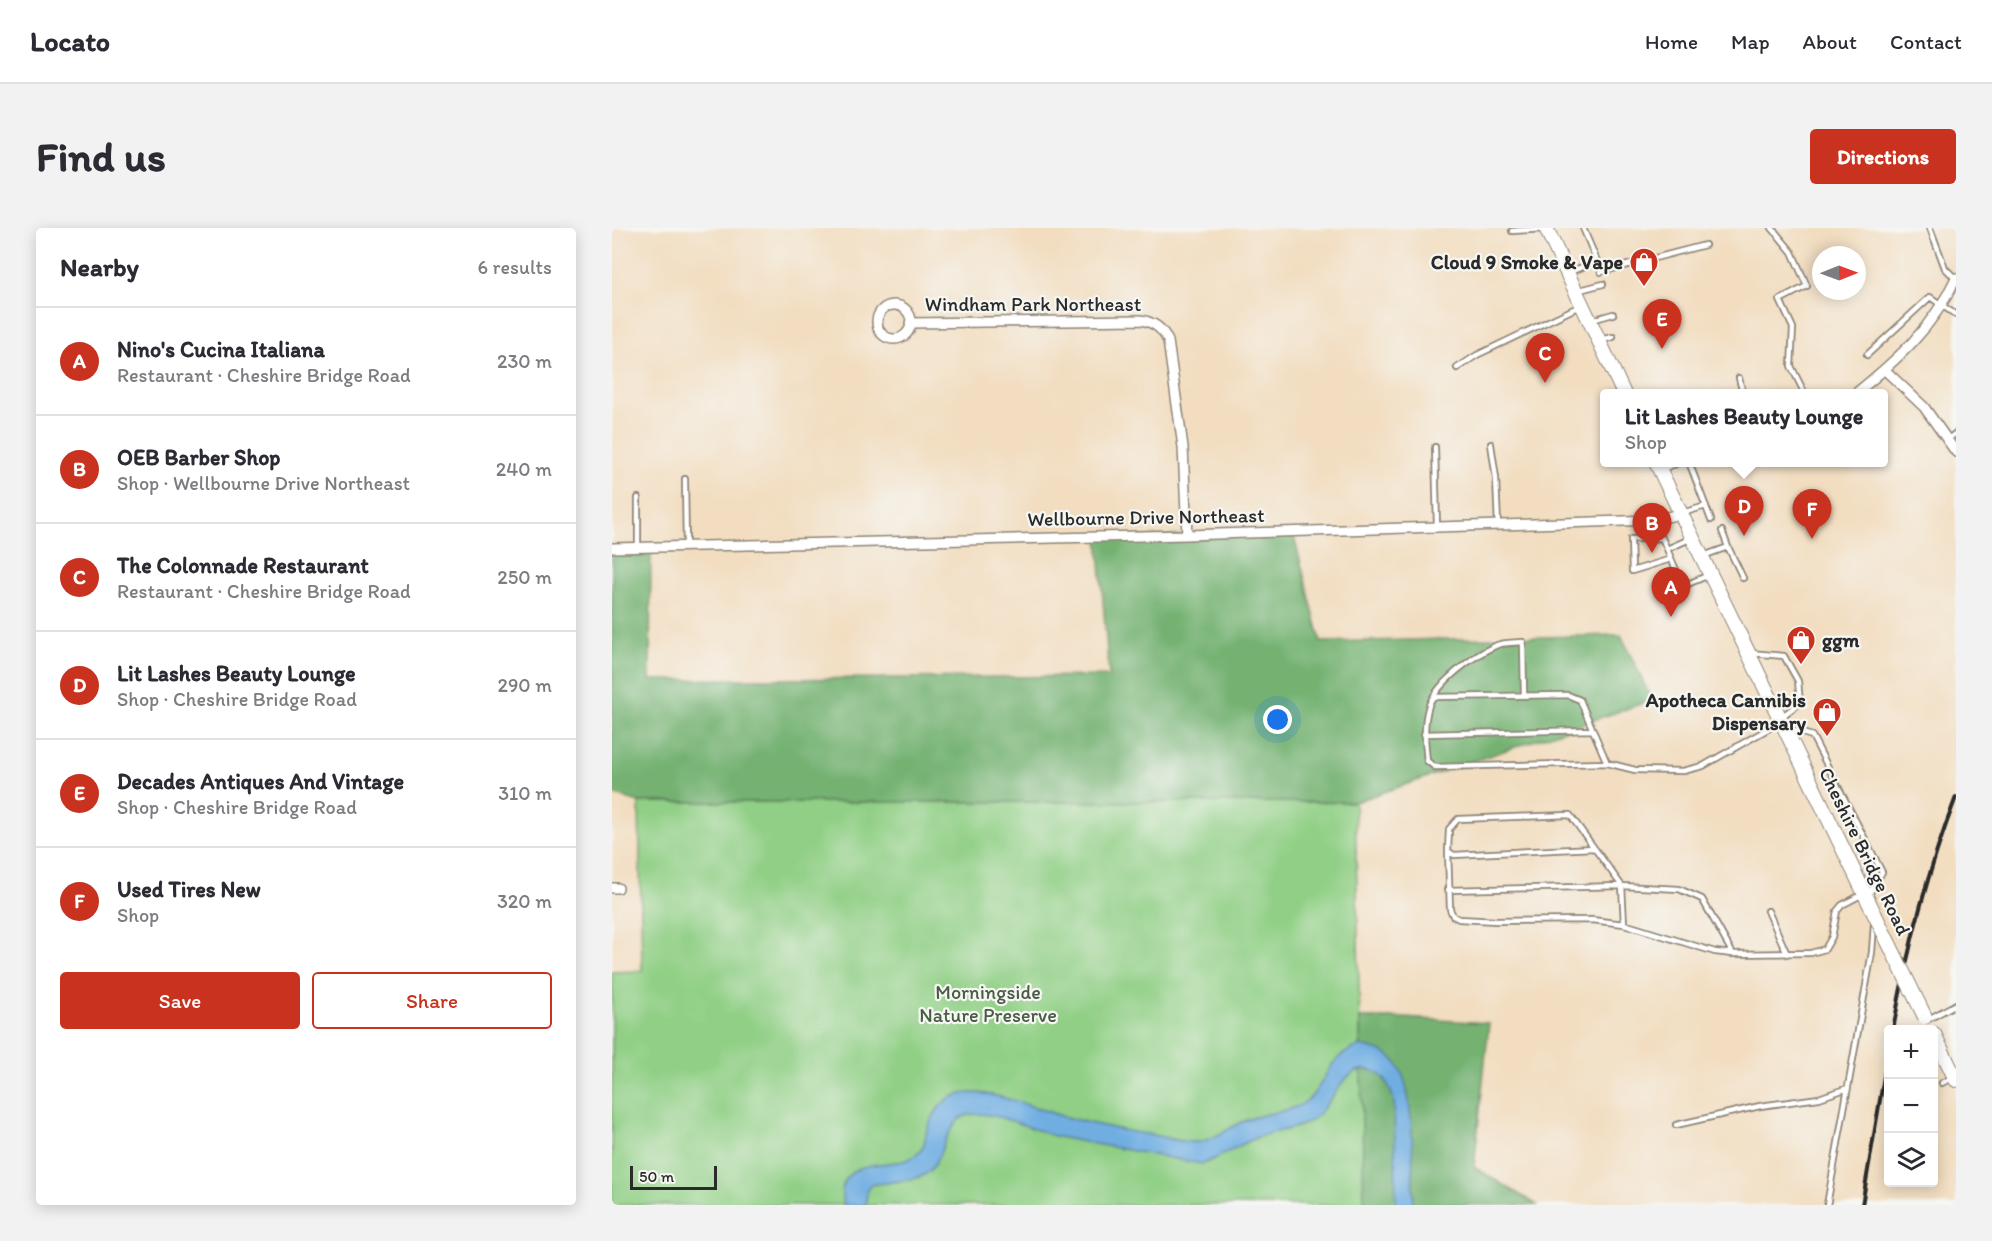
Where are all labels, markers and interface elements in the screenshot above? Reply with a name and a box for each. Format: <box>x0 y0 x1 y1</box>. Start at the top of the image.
text: Locato <box>30 24 110 58</box>
text: Home <box>1645 29 1698 54</box>
text: Map <box>1731 29 1770 54</box>
text: About <box>1803 29 1857 54</box>
text: Contact <box>1890 29 1962 54</box>
button: Directions <box>1810 129 1956 184</box>
text: Find us <box>36 131 166 182</box>
shop icon: Cloud 9 Smoke & Vape <box>1628 246 1660 288</box>
north arrow <box>1812 246 1866 300</box>
place label: Cloud 9 Smoke & Vape <box>1431 250 1623 275</box>
text: Nearby <box>60 251 139 283</box>
text: 6 results <box>478 255 552 279</box>
street label: Windham Park Northeast <box>925 292 1142 316</box>
pin: E <box>1642 300 1682 349</box>
pin: C <box>1526 334 1564 383</box>
text: Nino's Cucina Italiana <box>117 336 325 363</box>
text: A <box>73 349 86 373</box>
text: 230 m <box>497 349 552 373</box>
text: Restaurant · Cheshire Bridge Road <box>117 363 411 387</box>
popup <box>1600 389 1888 467</box>
text: Lit Lashes Beauty Lounge <box>1625 403 1863 430</box>
text: Shop <box>1625 430 1667 454</box>
text: OEB Barber Shop <box>117 444 280 471</box>
text: B <box>73 457 86 481</box>
text: 240 m <box>496 457 552 481</box>
text: Shop · Wellbourne Drive Northeast <box>117 471 410 495</box>
pin: D <box>1724 486 1764 536</box>
pin: F <box>1792 490 1832 539</box>
street label: Wellbourne Drive Northeast <box>1027 503 1265 531</box>
pin: B <box>1632 504 1672 553</box>
text: The Colonnade Restaurant <box>117 552 369 579</box>
text: C <box>73 565 86 589</box>
text: 250 m <box>497 565 552 589</box>
pin: A <box>1652 568 1690 617</box>
text: Restaurant · Cheshire Bridge Road <box>117 579 411 603</box>
shop icon: ggm <box>1785 624 1817 666</box>
place label: ggm <box>1822 628 1859 653</box>
text: Lit Lashes Beauty Lounge <box>117 660 356 687</box>
text: D <box>73 673 86 697</box>
text: 290 m <box>497 673 552 697</box>
text: Shop · Cheshire Bridge Road <box>117 687 357 711</box>
place label: Apotheca Cannibis Dispensary <box>1645 688 1807 736</box>
shop icon: Apotheca Cannibis Dispensary <box>1811 696 1843 738</box>
your location <box>1263 705 1292 734</box>
street label: Cheshire Bridge Road <box>1814 763 1916 939</box>
text: Decades Antiques And Vintage <box>117 768 404 795</box>
text: E <box>74 781 85 805</box>
text: 310 m <box>498 781 552 805</box>
text: Shop · Cheshire Bridge Road <box>117 795 357 819</box>
text: Used Tires New <box>117 876 261 903</box>
text: F <box>74 889 85 913</box>
text: 320 m <box>497 889 552 913</box>
text: Shop <box>117 903 159 927</box>
button: Save <box>60 972 300 1029</box>
button: Share <box>312 972 552 1029</box>
park label: Morningside Nature Preserve <box>919 980 1057 1027</box>
map controls <box>1884 1025 1938 1187</box>
button: + <box>1884 1025 1938 1079</box>
button: − <box>1884 1079 1938 1133</box>
button: layers <box>1884 1133 1938 1187</box>
scale bar <box>630 1163 717 1190</box>
text: 50 m <box>639 1167 674 1186</box>

